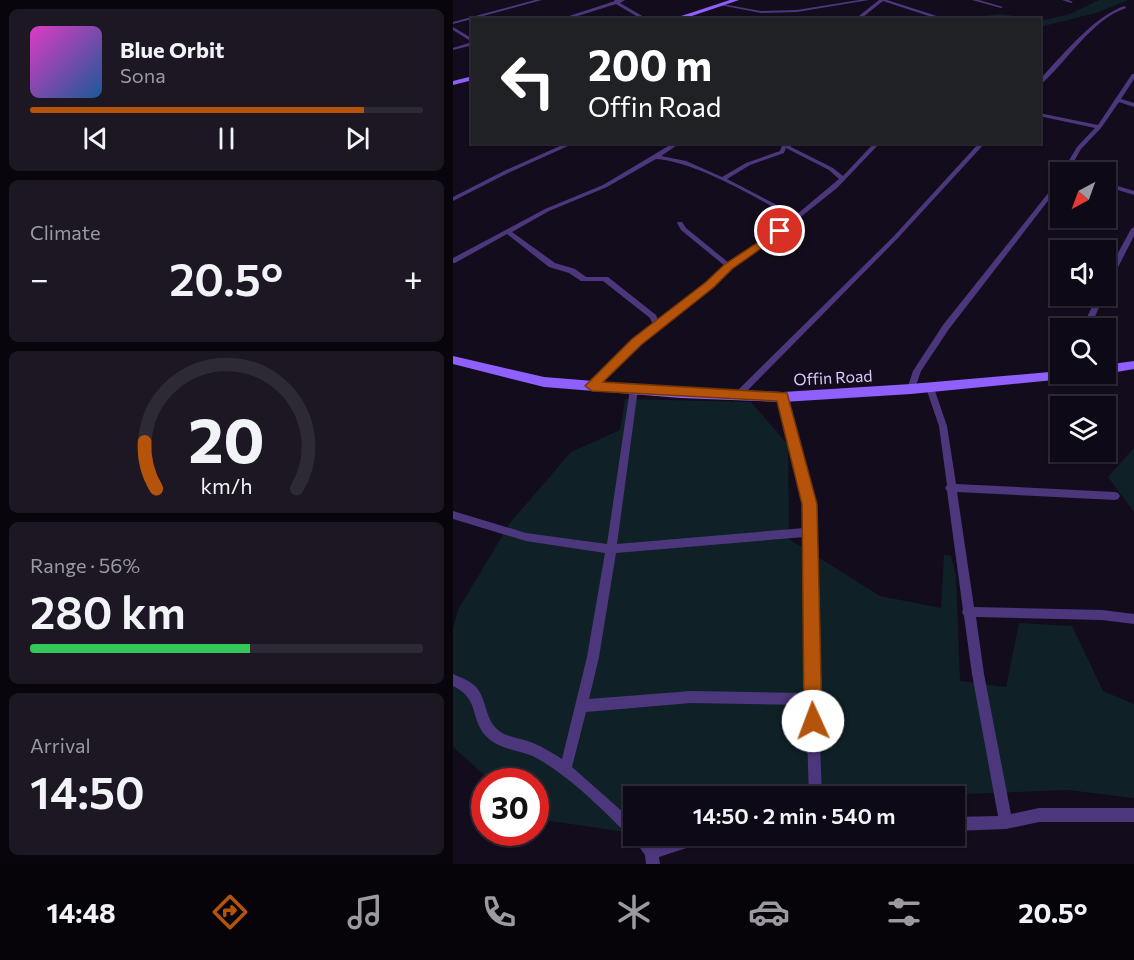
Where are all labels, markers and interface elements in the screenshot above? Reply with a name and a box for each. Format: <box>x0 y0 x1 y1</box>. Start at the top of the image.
text: Blue Orbit <box>120 36 224 63</box>
text: 200 m <box>588 38 712 90</box>
icon: left <box>489 42 567 120</box>
text: Sona <box>120 63 166 87</box>
text: Offin Road <box>588 90 721 123</box>
icon: previous <box>79 122 112 155</box>
icon: pause <box>210 122 243 155</box>
icon: next <box>341 122 374 155</box>
north arrow <box>1050 162 1116 228</box>
map controls <box>1050 162 1116 462</box>
pin <box>754 205 805 256</box>
icon: arrive <box>763 214 796 247</box>
text: Climate <box>30 220 100 244</box>
button: sound <box>1050 240 1116 306</box>
text: 20.5° <box>169 250 283 305</box>
text: − <box>30 257 49 298</box>
text: + <box>404 257 423 298</box>
button: search <box>1050 318 1116 384</box>
street label: Offin Road <box>793 365 873 389</box>
button: layers <box>1050 396 1116 462</box>
text: 20 <box>188 400 265 476</box>
text: km/h <box>200 472 253 498</box>
text: Range · 56% <box>30 553 140 577</box>
text: 280 km <box>30 583 186 638</box>
position arrow <box>781 689 845 753</box>
text: Arrival <box>30 733 91 757</box>
text: 14:50 <box>30 763 145 818</box>
speed limit sign: 30 <box>471 768 549 846</box>
text: 14:50 · 2 min · 540 m <box>693 802 895 829</box>
icon: directions <box>209 891 251 933</box>
icon: music <box>344 891 386 933</box>
icon: phone <box>478 891 520 933</box>
icon: climate <box>613 891 655 933</box>
icon: car <box>748 891 790 933</box>
icon: filters <box>883 891 925 933</box>
text: 14:48 <box>46 896 116 929</box>
text: 20.5° <box>1018 896 1088 929</box>

